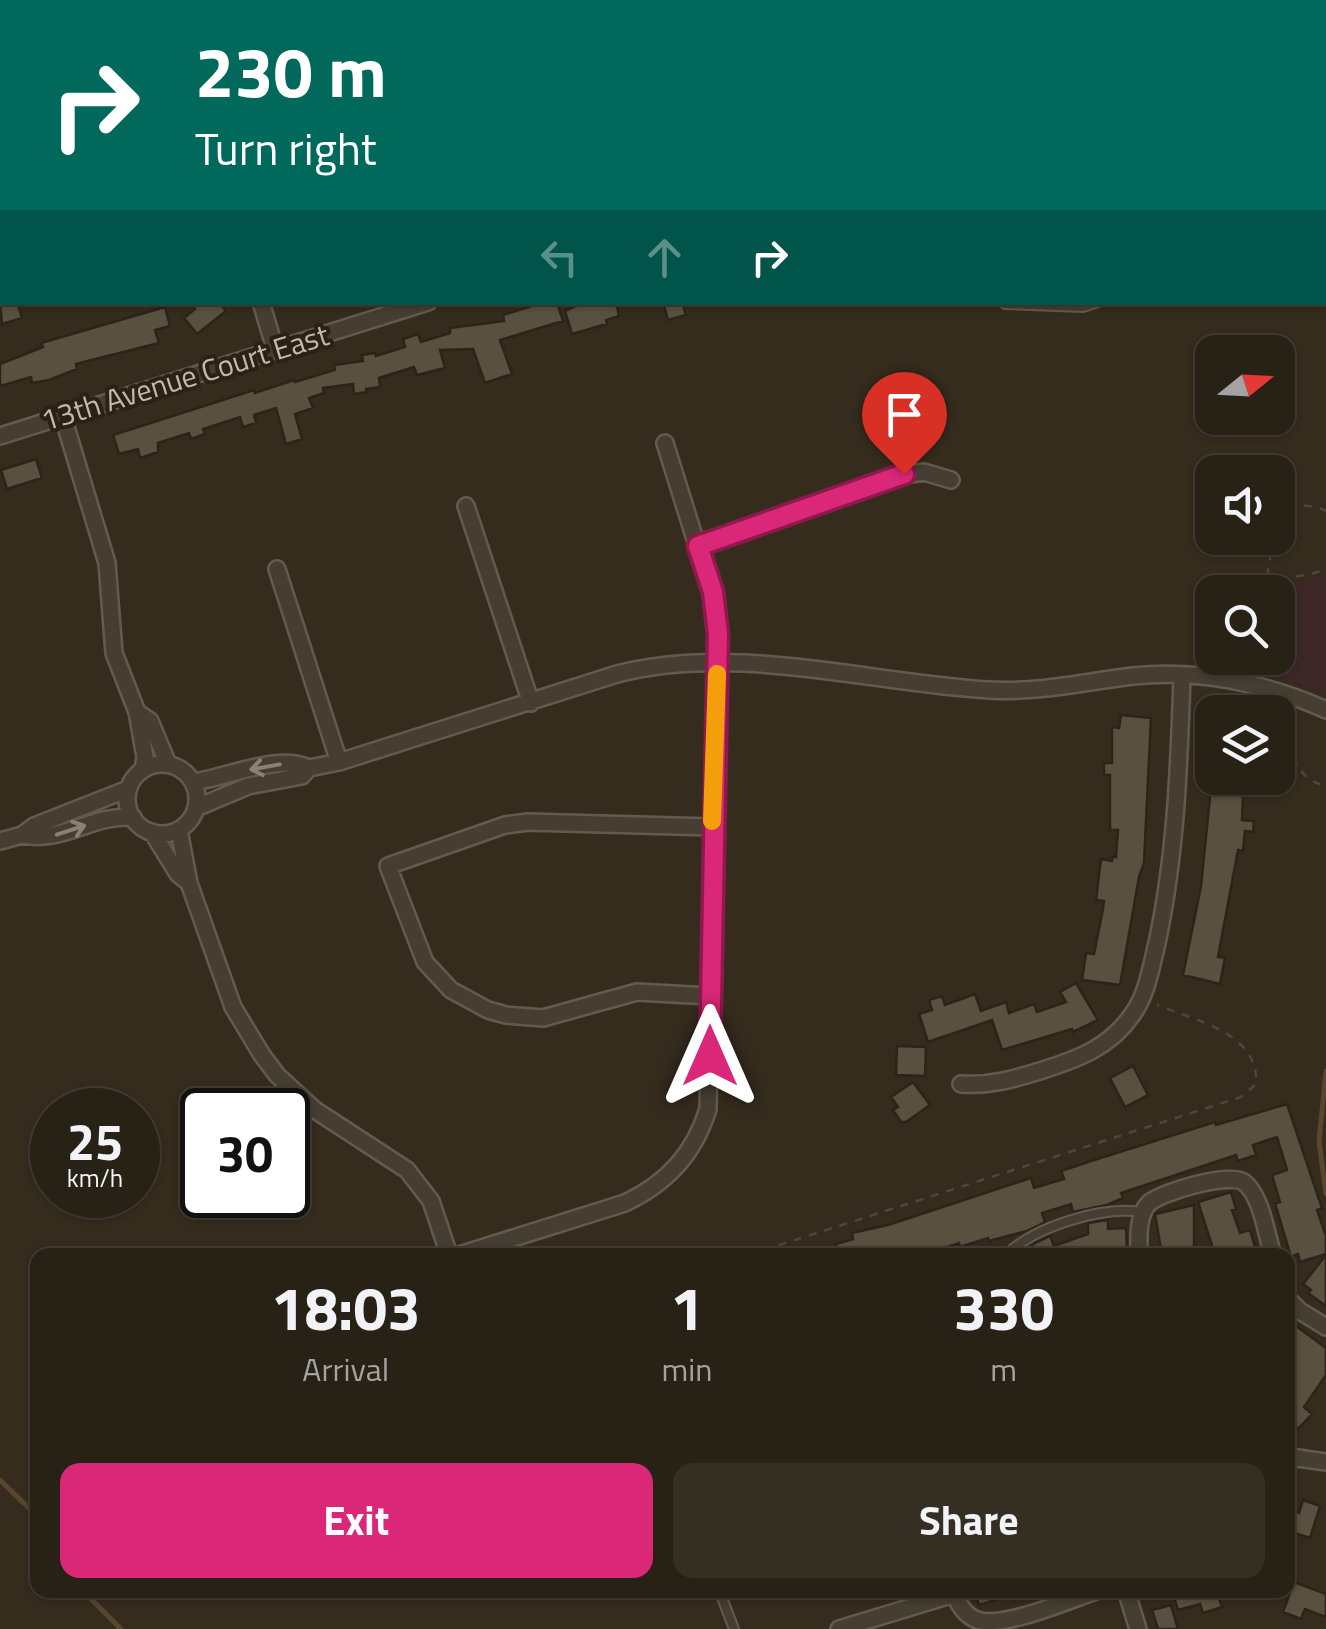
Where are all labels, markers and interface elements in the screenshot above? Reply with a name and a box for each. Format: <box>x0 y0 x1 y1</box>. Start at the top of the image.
text: 230 m <box>195 18 387 124</box>
icon: right <box>30 40 160 170</box>
text: Turn right <box>195 114 377 182</box>
icon: left <box>532 230 587 285</box>
icon: ahead <box>637 230 692 285</box>
icon: right <box>742 230 797 285</box>
street label: 13th Avenue Court East <box>35 311 335 443</box>
north arrow <box>1195 335 1295 435</box>
map controls <box>1195 335 1295 795</box>
pin <box>862 372 947 475</box>
icon: arrive <box>877 387 932 442</box>
button: sound <box>1195 455 1295 555</box>
button: search <box>1195 575 1295 675</box>
button: layers <box>1195 695 1295 795</box>
one-way arrow <box>249 758 282 777</box>
one-way arrow <box>54 819 86 837</box>
position arrow <box>658 1004 762 1108</box>
speed limit sign: 30 <box>180 1088 310 1218</box>
text: 25 <box>67 1103 123 1179</box>
text: km/h <box>67 1159 123 1197</box>
text: 18:03 <box>271 1262 421 1353</box>
text: 1 <box>670 1262 704 1353</box>
text: 330 <box>953 1262 1054 1353</box>
text: Arrival <box>302 1345 389 1393</box>
text: min <box>661 1345 712 1393</box>
text: m <box>990 1345 1017 1393</box>
button: Exit <box>60 1463 653 1578</box>
button: Share <box>673 1463 1265 1578</box>

